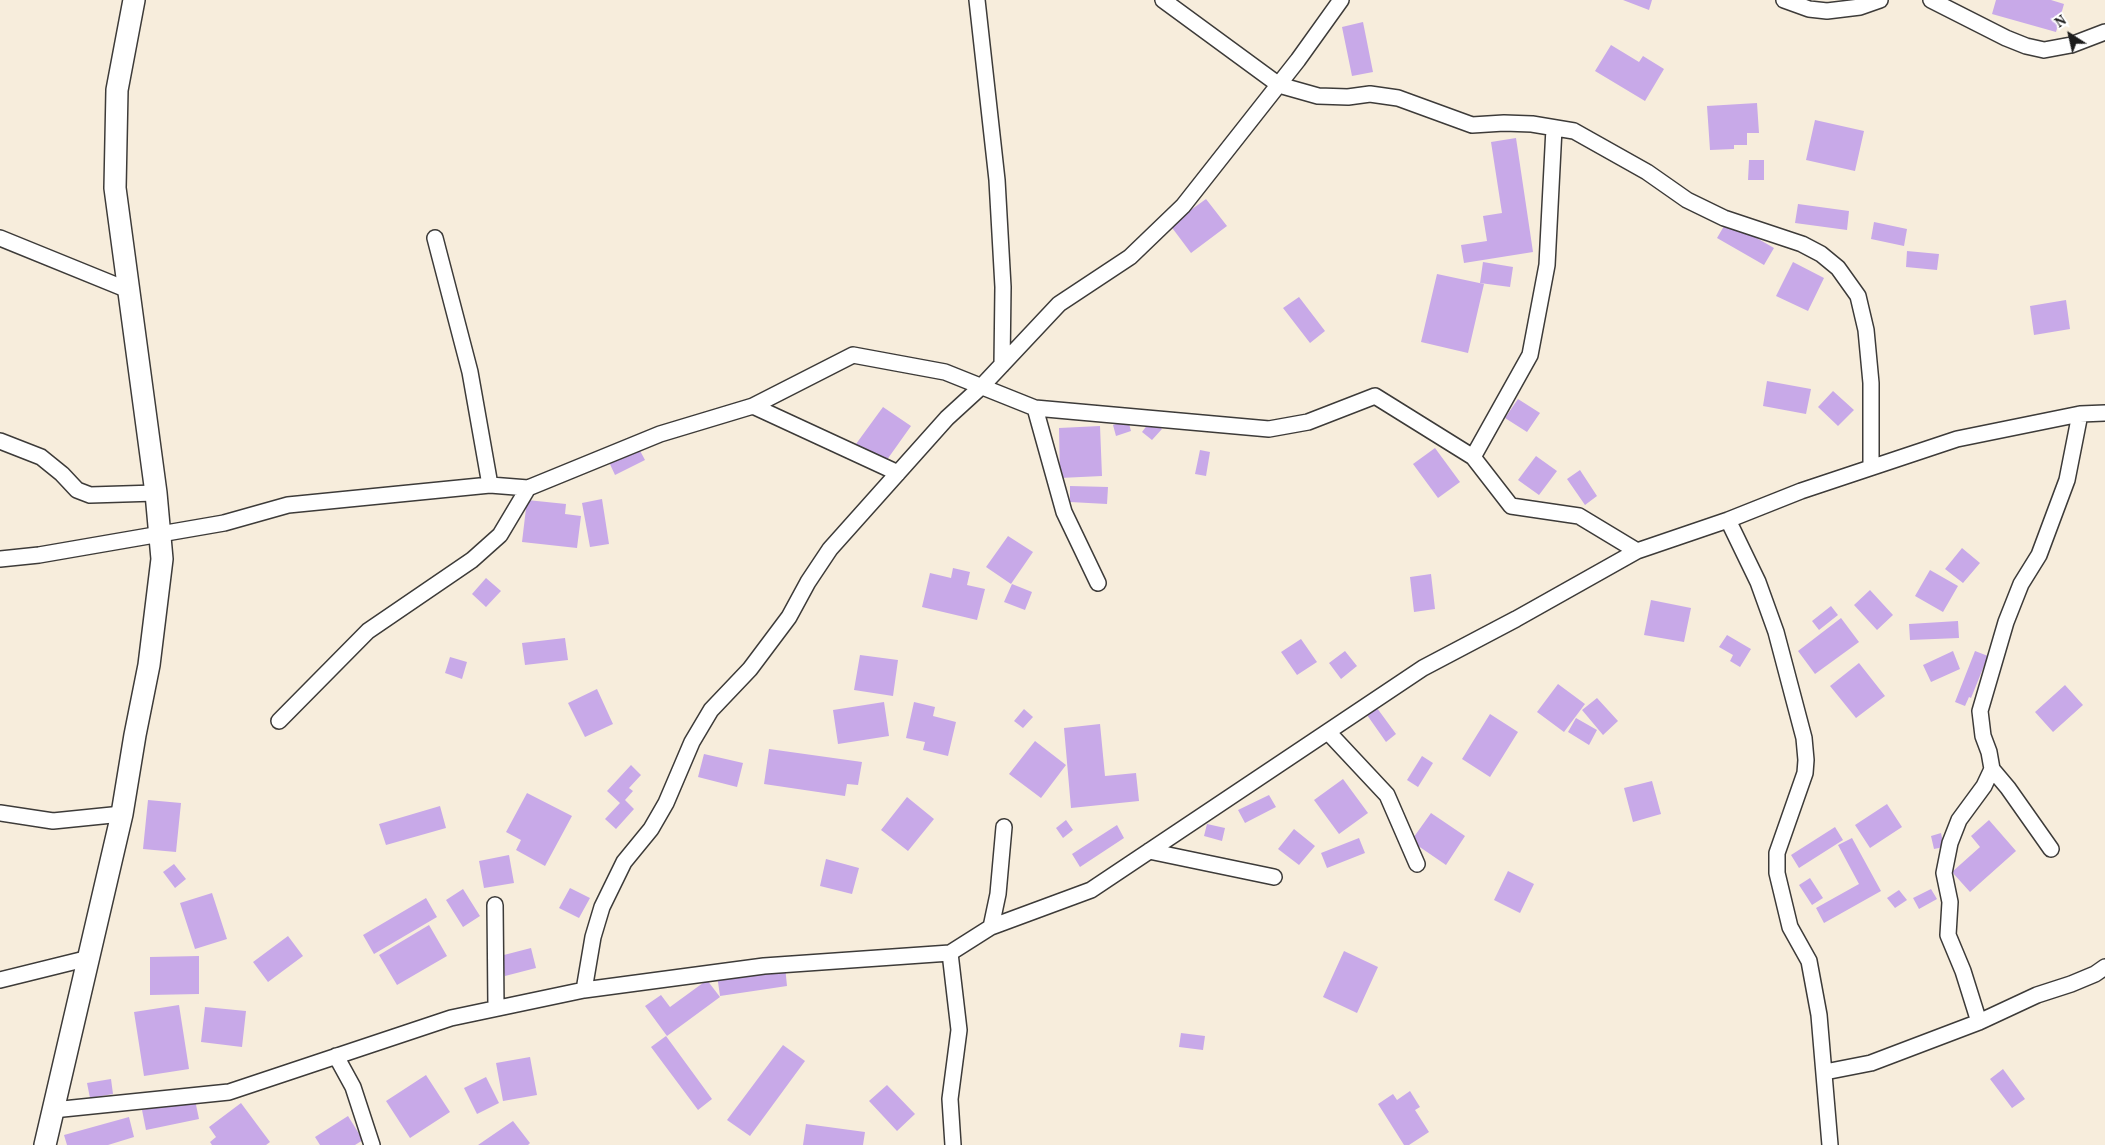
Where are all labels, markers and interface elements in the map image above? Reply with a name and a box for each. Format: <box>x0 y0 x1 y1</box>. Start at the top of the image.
north arrow <box>2045 10 2095 60</box>
text: N <box>2051 12 2071 33</box>

